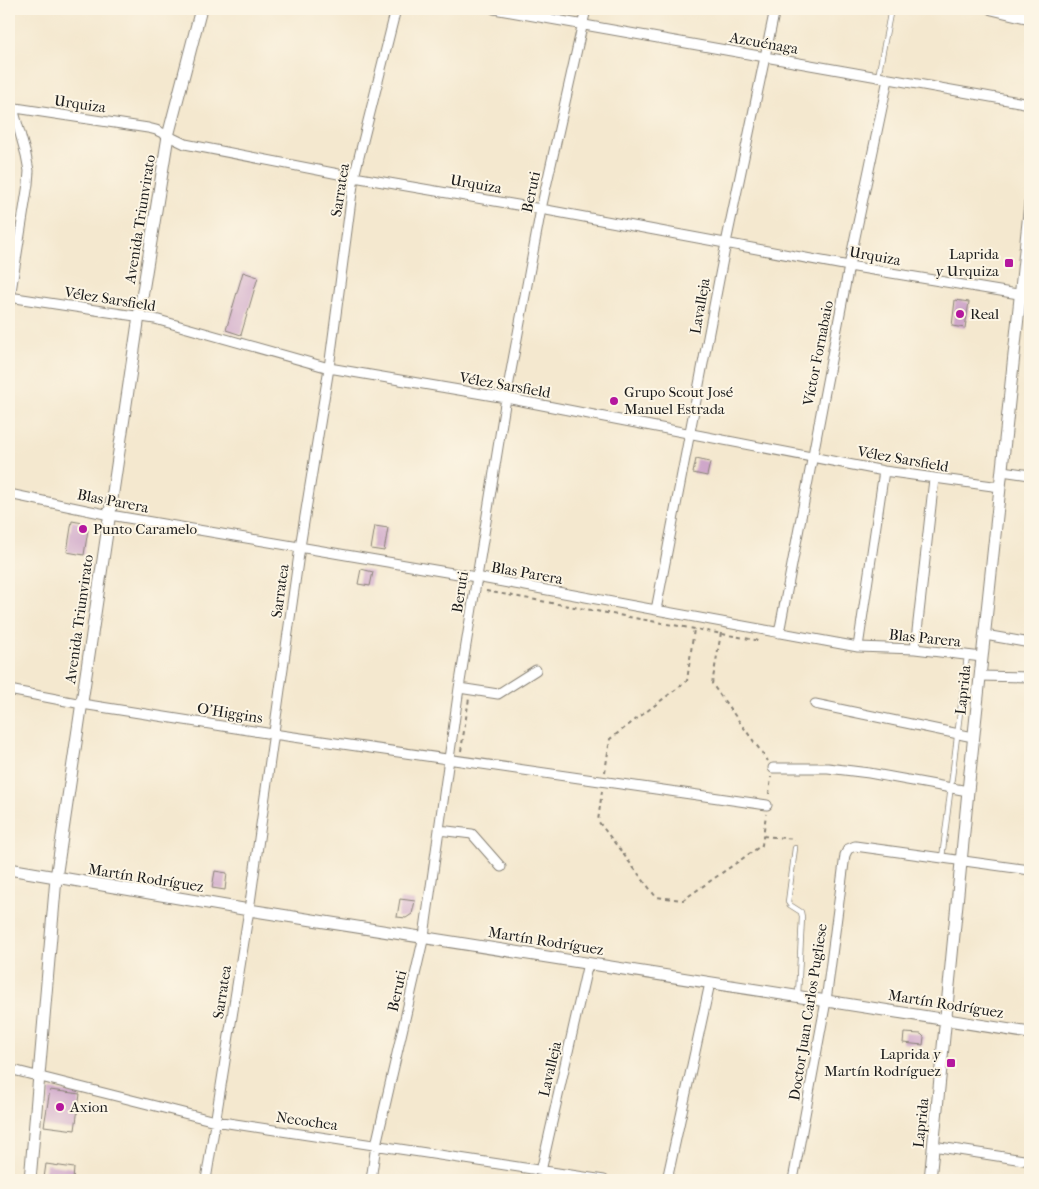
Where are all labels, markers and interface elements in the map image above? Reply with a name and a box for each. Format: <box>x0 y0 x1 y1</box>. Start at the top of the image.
street label: Azcuénaga <box>727 28 801 58</box>
street label: Urquiza <box>53 91 108 117</box>
street label: Avenida Triunvirato <box>121 153 159 286</box>
street label: Sarratea <box>327 161 353 218</box>
street label: Beruti <box>518 169 544 214</box>
street label: Urquiza <box>449 171 504 198</box>
street label: Urquiza <box>848 243 903 270</box>
place label: Laprida y Urquiza <box>936 245 1000 280</box>
marker: Laprida y Urquiza <box>1003 257 1015 269</box>
street label: Lavalleja <box>686 276 714 335</box>
street label: Vélez Sarsfield <box>62 283 158 315</box>
street label: Víctor Fornabaio <box>799 298 837 408</box>
place label: Real <box>970 305 999 323</box>
marker: Real <box>954 308 966 320</box>
street label: Vélez Sarsfield <box>457 368 553 402</box>
place label: Grupo Scout José Manuel Estrada <box>624 383 734 418</box>
marker: Grupo Scout José Manuel Estrada <box>608 395 620 407</box>
street label: Vélez Sarsfield <box>855 442 951 476</box>
street label: Blas Parera <box>76 485 151 517</box>
place label: Punto Caramelo <box>93 520 197 538</box>
marker: Punto Caramelo <box>77 523 89 535</box>
street label: Avenida Triunvirato <box>61 553 97 686</box>
street label: Blas Parera <box>490 558 565 588</box>
street label: Sarratea <box>267 562 293 619</box>
street label: Beruti <box>448 569 472 614</box>
street label: Blas Parera <box>888 625 963 651</box>
street label: Laprida <box>951 663 975 716</box>
street label: O'Higgins <box>196 699 265 727</box>
street label: Martín Rodríguez <box>87 860 205 896</box>
street label: Doctor Juan Carlos Pugliese <box>785 922 831 1102</box>
street label: Martín Rodríguez <box>487 923 605 959</box>
street label: Sarratea <box>209 963 235 1020</box>
street label: Beruti <box>384 968 411 1013</box>
street label: Martín Rodríguez <box>887 986 1005 1022</box>
street label: Lavalleja <box>535 1038 565 1099</box>
place label: Laprida y Martín Rodríguez <box>824 1045 942 1080</box>
marker: Laprida y Martín Rodríguez <box>945 1057 957 1069</box>
street label: Laprida <box>909 1096 933 1149</box>
place label: Axion <box>69 1098 108 1116</box>
marker: Axion <box>54 1101 66 1113</box>
street label: Necochea <box>275 1108 340 1134</box>

